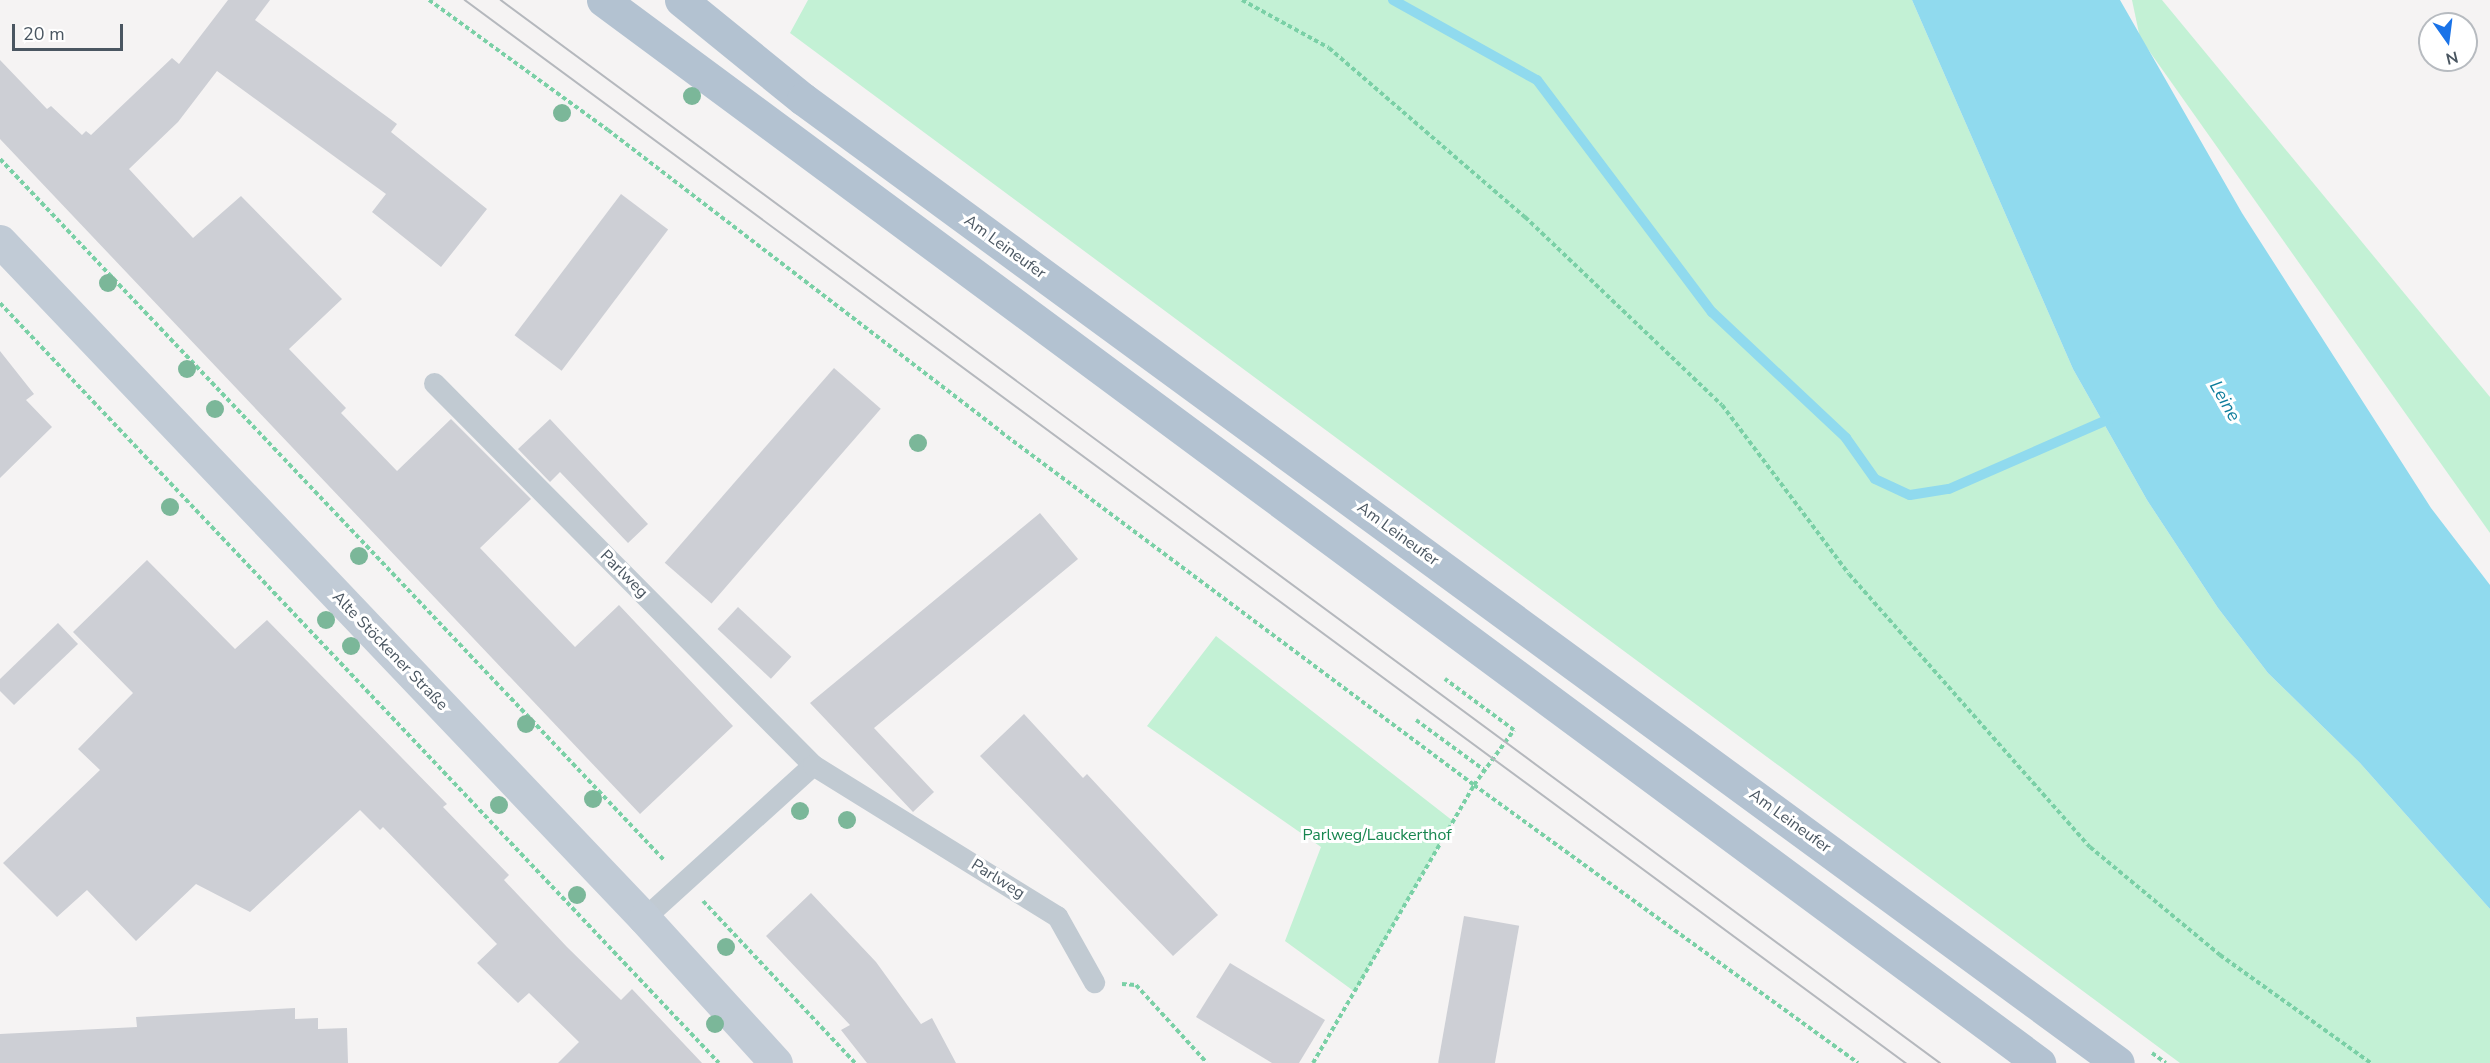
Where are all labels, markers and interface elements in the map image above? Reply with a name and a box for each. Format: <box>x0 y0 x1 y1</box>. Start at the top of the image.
scale bar <box>15 12 126 50</box>
north arrow <box>2418 12 2478 72</box>
text: 20 m <box>23 22 65 46</box>
text: N <box>2443 45 2460 70</box>
street label: Am Leineufer <box>960 211 1050 283</box>
water label: Leine <box>2205 377 2245 425</box>
street label: Am Leineufer <box>1353 498 1443 570</box>
street label: Parlweg <box>596 546 652 602</box>
street label: Alte Stöckener Straße <box>328 588 452 714</box>
street label: Am Leineufer <box>1745 785 1835 857</box>
park label: Parlweg/Lauckerthof <box>1302 825 1452 845</box>
street label: Parlweg <box>968 855 1028 903</box>

